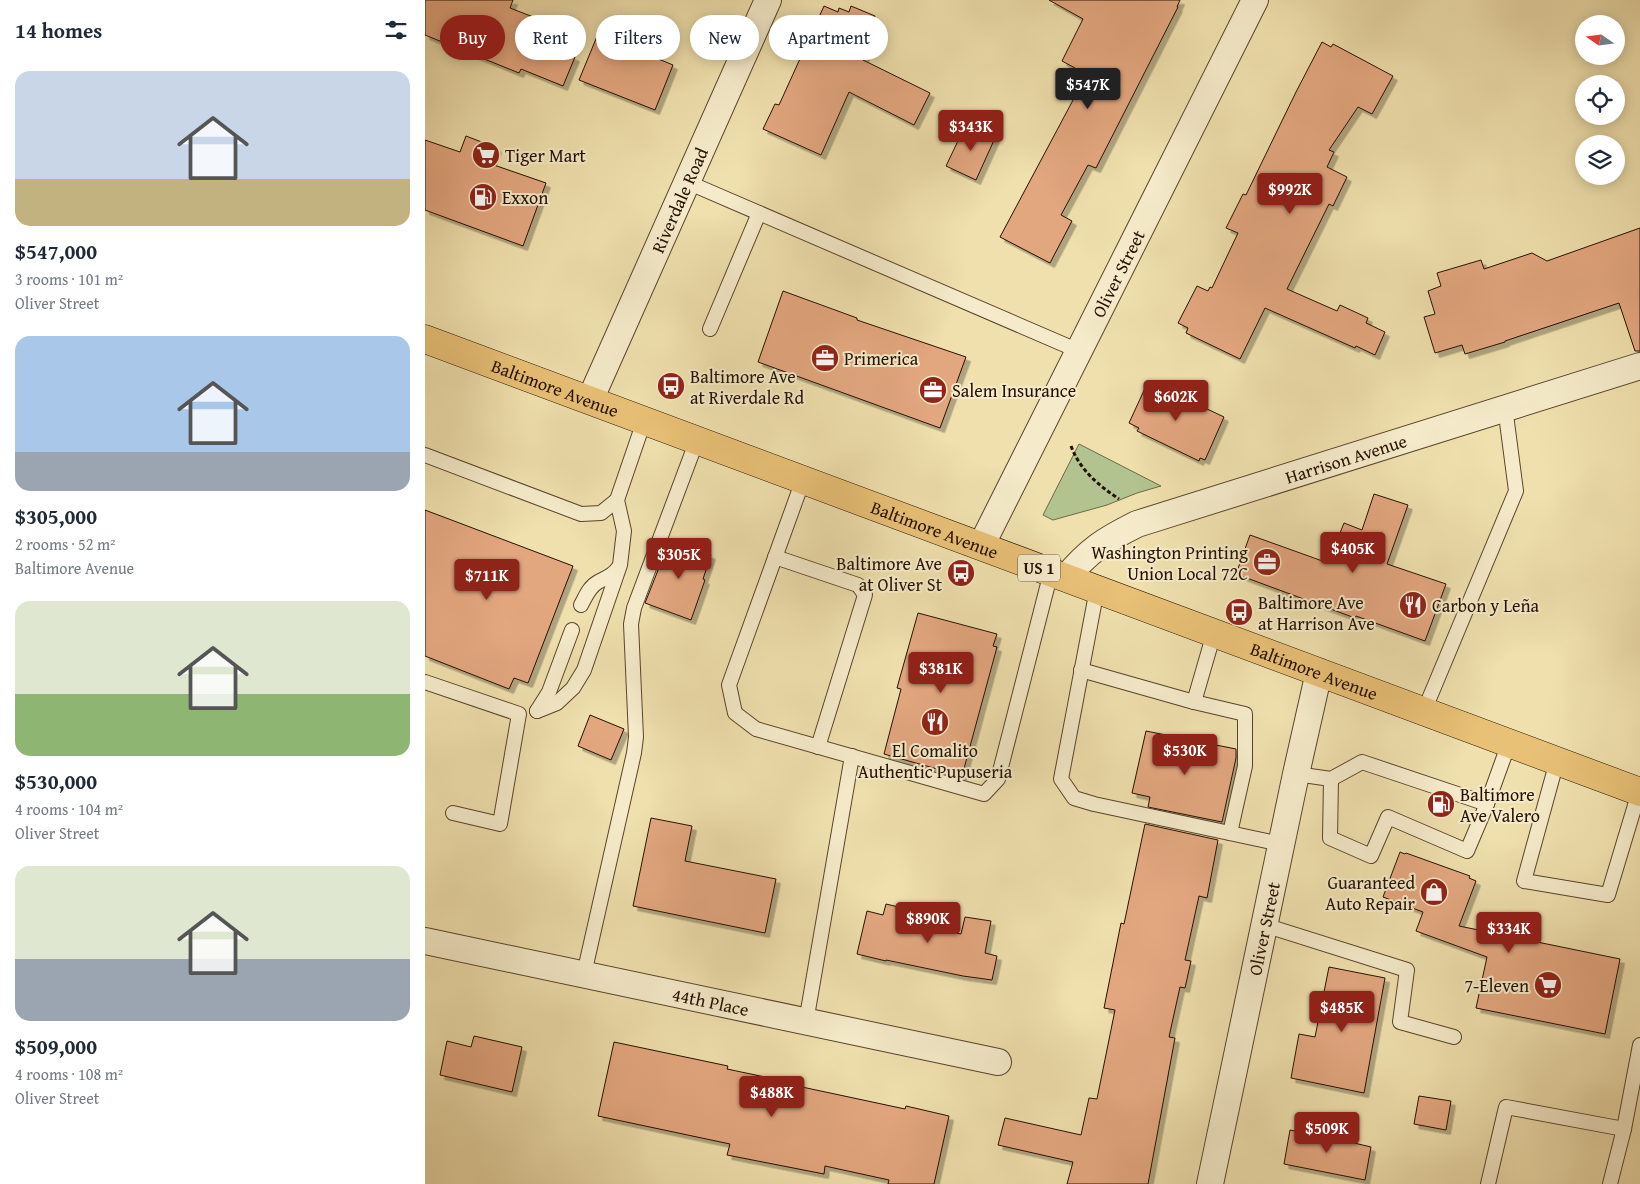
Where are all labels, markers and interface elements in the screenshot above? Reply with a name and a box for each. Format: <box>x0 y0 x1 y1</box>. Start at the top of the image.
text: 14 homes <box>15 15 102 46</box>
chip: Buy <box>440 15 505 60</box>
chip: Rent <box>515 15 586 60</box>
chip: Filters <box>596 15 680 60</box>
chip: New <box>690 15 759 60</box>
chip: Apartment <box>769 15 888 60</box>
north arrow <box>1575 15 1625 65</box>
map controls <box>1575 15 1625 185</box>
icon: filters <box>382 16 410 44</box>
pin: $547K <box>1053 68 1123 110</box>
text: $547K <box>1066 72 1110 96</box>
button: locate <box>1575 75 1625 125</box>
icon: home <box>168 103 258 193</box>
pin: $343K <box>936 110 1006 152</box>
text: $343K <box>949 114 993 138</box>
button: layers <box>1575 135 1625 185</box>
supermarket icon: Tiger Mart <box>471 140 501 170</box>
place label: Tiger Mart <box>505 142 587 169</box>
street label: Riverdale Road <box>644 142 714 257</box>
pin: $992K <box>1255 172 1325 215</box>
text: $992K <box>1268 177 1312 201</box>
fuel station icon: Exxon <box>468 182 498 212</box>
place label: Exxon <box>502 184 548 211</box>
street label: Oliver Street <box>1084 224 1151 322</box>
text: $547,000 <box>15 236 97 267</box>
text: 3 rooms · 101 m² <box>15 267 123 291</box>
text: Oliver Street <box>15 291 99 315</box>
office icon: Primerica <box>810 343 840 373</box>
place label: Primerica <box>844 345 919 372</box>
street label: Baltimore Avenue <box>488 351 623 424</box>
place label: Baltimore Ave at Riverdale Rd <box>690 363 804 411</box>
icon: home <box>168 368 258 458</box>
bus stop icon: Baltimore Ave at Riverdale Rd <box>656 371 686 401</box>
office icon: Salem Insurance <box>918 375 948 405</box>
place label: Salem Insurance <box>952 377 1076 404</box>
pin: $602K <box>1141 380 1211 422</box>
text: $602K <box>1154 384 1198 408</box>
street label: Harrison Avenue <box>1282 427 1410 490</box>
street label: Baltimore Avenue <box>867 493 1002 565</box>
text: $305,000 <box>15 501 97 532</box>
text: 2 rooms · 52 m² <box>15 532 115 556</box>
pin: $405K <box>1318 532 1388 574</box>
text: $405K <box>1331 536 1375 560</box>
pin: $305K <box>644 538 714 580</box>
place label: Washington Printing Union Local 72C <box>1091 539 1248 587</box>
text: $305K <box>657 542 701 566</box>
office icon: Washington Printing Union Local 72C <box>1252 547 1282 577</box>
place label: Baltimore Ave at Oliver St <box>836 550 943 598</box>
road number: US 1 <box>1018 554 1060 582</box>
text: Baltimore Avenue <box>15 556 134 580</box>
pin: $711K <box>452 558 522 601</box>
bus stop icon: Baltimore Ave at Oliver St <box>946 558 976 588</box>
text: $711K <box>465 563 509 587</box>
place label: Baltimore Ave at Harrison Ave <box>1258 589 1375 637</box>
restaurant icon: Carbon y Leña <box>1398 590 1428 620</box>
place label: Carbon y Leña <box>1432 592 1540 619</box>
bus stop icon: Baltimore Ave at Harrison Ave <box>1224 597 1254 627</box>
icon: home <box>168 633 258 723</box>
street label: Baltimore Avenue <box>1247 634 1382 707</box>
pin: $381K <box>906 652 976 694</box>
text: $381K <box>919 656 963 680</box>
restaurant icon: El Comalito Authentic Pupuseria <box>920 707 950 737</box>
pin: $530K <box>1150 734 1220 776</box>
place label: El Comalito Authentic Pupuseria <box>858 737 1013 785</box>
text: $530K <box>1163 738 1207 762</box>
text: $530,000 <box>15 766 97 797</box>
place label: Baltimore Ave Valero <box>1460 781 1540 829</box>
fuel station icon: Baltimore Ave Valero <box>1426 789 1456 819</box>
text: 4 rooms · 104 m² <box>15 797 123 821</box>
text: Oliver Street <box>15 821 99 845</box>
place label: Guaranteed Auto Repair <box>1325 869 1416 917</box>
shop icon: Guaranteed Auto Repair <box>1419 877 1449 907</box>
street label: Oliver Street <box>1241 879 1287 978</box>
icon: home <box>168 898 258 988</box>
pin: $890K <box>893 902 963 944</box>
text: $890K <box>906 906 950 930</box>
pin: $334K <box>1474 912 1544 954</box>
text: $334K <box>1487 916 1531 940</box>
supermarket icon: 7-Eleven <box>1533 970 1563 1000</box>
place label: 7-Eleven <box>1464 972 1529 999</box>
street label: 44th Place <box>670 980 751 1023</box>
pin: $485K <box>1307 990 1377 1033</box>
text: $485K <box>1320 995 1364 1019</box>
text: $509,000 <box>15 1031 97 1062</box>
text: 4 rooms · 108 m² <box>15 1062 123 1086</box>
pin: $488K <box>737 1076 807 1118</box>
text: $488K <box>750 1080 794 1104</box>
text: Oliver Street <box>15 1086 99 1110</box>
pin: $509K <box>1292 1112 1362 1154</box>
text: $509K <box>1305 1116 1349 1140</box>

